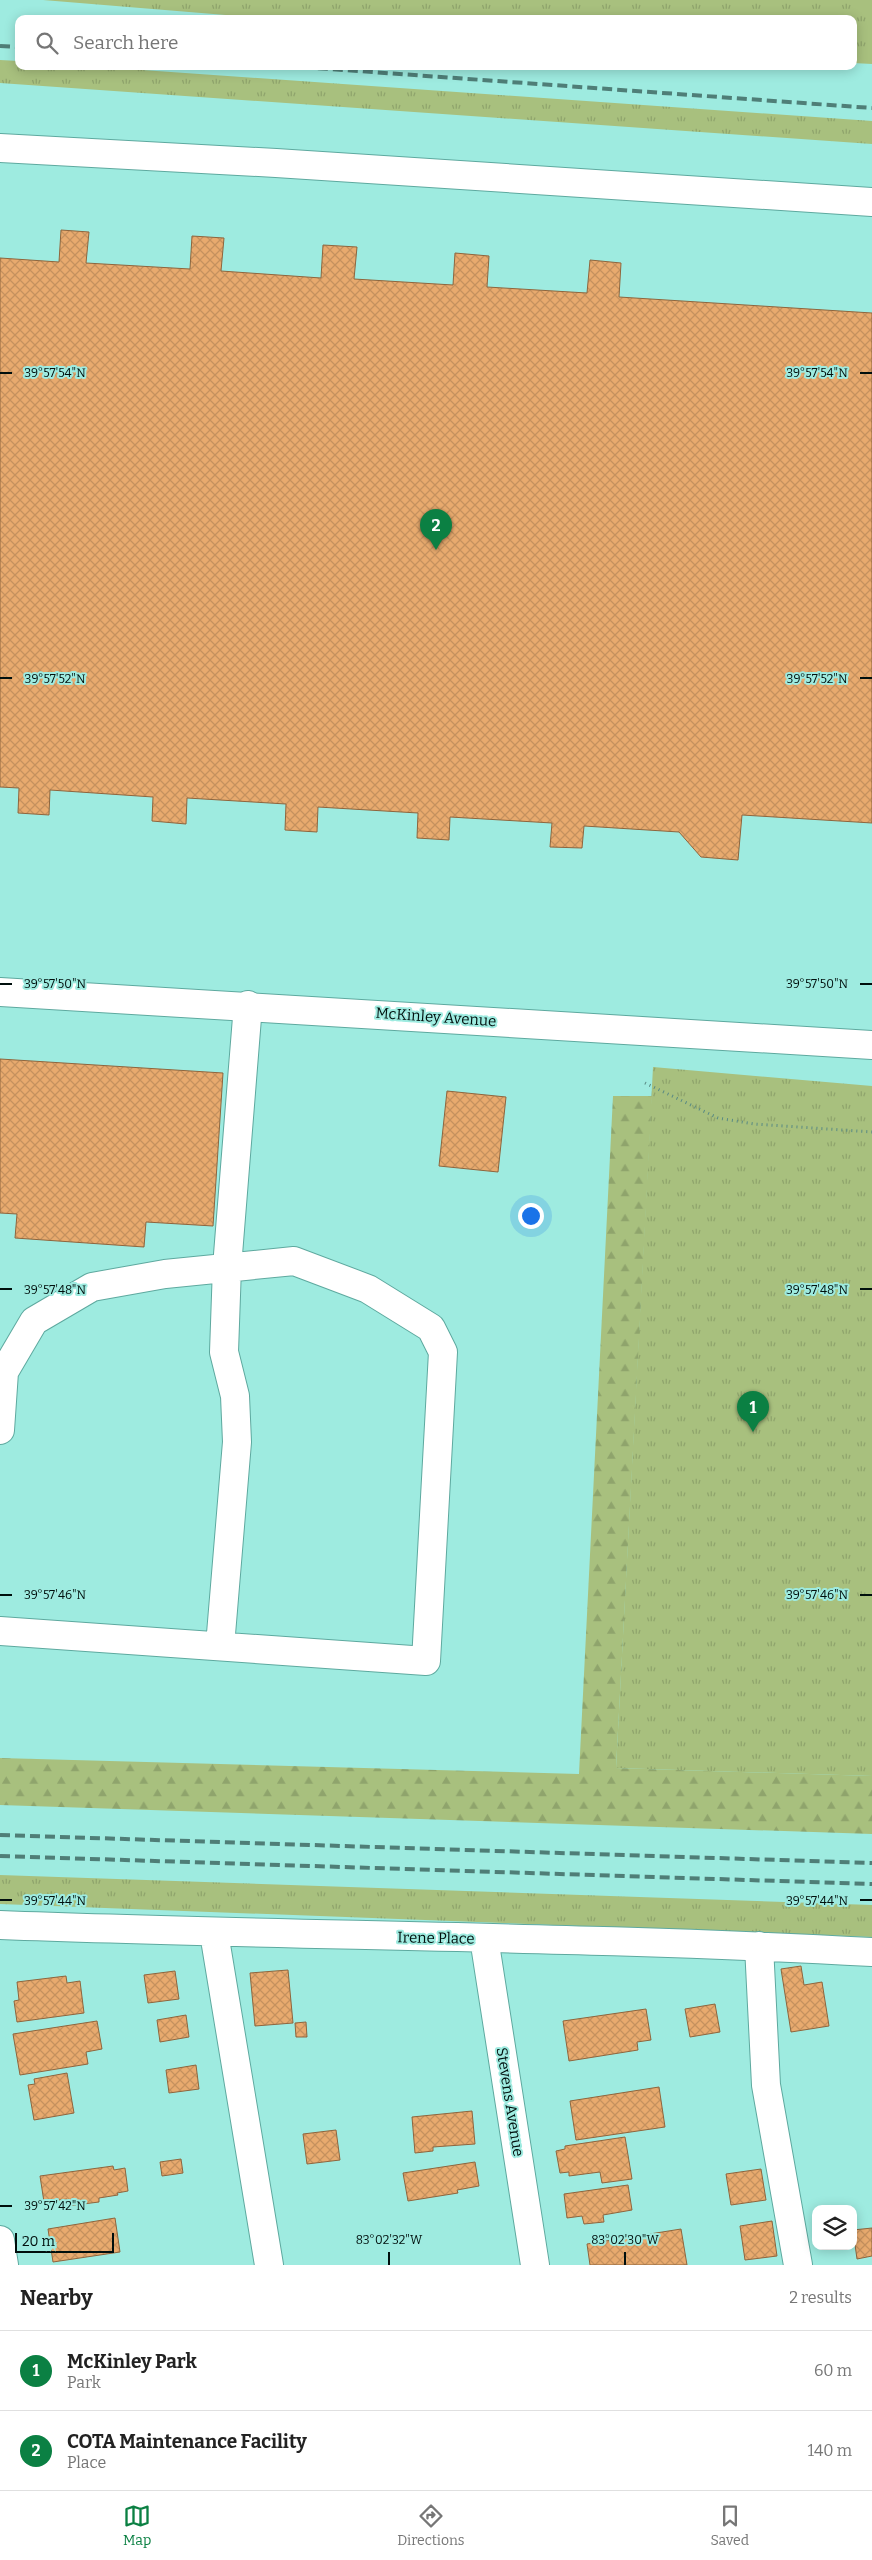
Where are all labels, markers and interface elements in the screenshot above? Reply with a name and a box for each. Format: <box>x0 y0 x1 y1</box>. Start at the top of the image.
search box <box>15 15 857 70</box>
icon: search <box>33 29 61 57</box>
text: Search here <box>73 31 178 54</box>
text: 39°57'54"N <box>24 366 86 380</box>
text: 39°57'54"N <box>786 366 848 380</box>
pin: 2 <box>420 509 452 550</box>
text: 39°57'52"N <box>25 672 86 686</box>
text: 39°57'52"N <box>787 672 848 686</box>
text: 39°57'50"N <box>24 977 87 991</box>
text: 39°57'50"N <box>786 977 849 991</box>
street label: McKinley Avenue <box>375 1004 497 1030</box>
your location <box>518 1203 544 1229</box>
text: 39°57'48"N <box>24 1283 87 1297</box>
text: 39°57'48"N <box>786 1283 849 1297</box>
pin: 1 <box>737 1391 769 1432</box>
text: 39°57'46"N <box>24 1588 87 1602</box>
text: 39°57'46"N <box>786 1588 849 1602</box>
text: 39°57'44"N <box>24 1894 87 1908</box>
text: 39°57'44"N <box>786 1894 849 1908</box>
street label: Irene Place <box>397 1928 475 1948</box>
street label: Stevens Avenue <box>492 2046 528 2158</box>
text: 39°57'42"N <box>24 2199 86 2213</box>
map controls <box>812 2205 857 2250</box>
button: layers <box>812 2205 857 2250</box>
scale bar <box>15 2230 114 2253</box>
text: 20 m <box>22 2233 55 2250</box>
text: 83°02'32"W <box>356 2233 423 2247</box>
text: 83°02'30"W <box>591 2233 660 2247</box>
text: Nearby <box>20 2285 93 2311</box>
text: 2 results <box>789 2288 852 2307</box>
text: McKinley Park <box>67 2350 197 2373</box>
text: 1 <box>33 2361 39 2380</box>
text: 60 m <box>814 2361 852 2380</box>
text: Park <box>67 2373 101 2392</box>
text: COTA Maintenance Facility <box>67 2430 307 2453</box>
text: 2 <box>31 2441 41 2460</box>
text: 140 m <box>807 2441 852 2460</box>
text: Place <box>67 2453 106 2472</box>
tab: Map <box>123 2502 151 2549</box>
tab: Directions <box>397 2502 465 2549</box>
tab: Saved <box>711 2502 749 2549</box>

